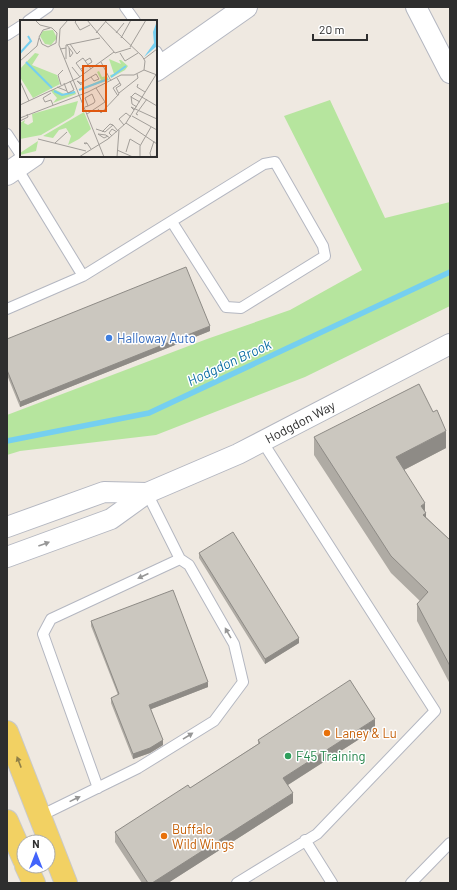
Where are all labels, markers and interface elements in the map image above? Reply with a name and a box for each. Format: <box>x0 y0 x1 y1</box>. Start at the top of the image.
scale bar <box>313 16 367 42</box>
inset map <box>20 20 157 157</box>
text: 20 m <box>319 22 345 36</box>
place label: Halloway Auto <box>117 330 196 346</box>
marker: Halloway Auto <box>104 333 114 343</box>
water label: Hodgdon Brook <box>184 335 274 389</box>
street label: Hodgdon Way <box>262 397 338 447</box>
one-way arrow <box>38 540 50 546</box>
one-way arrow <box>138 573 149 579</box>
one-way arrow <box>225 627 232 639</box>
place label: Laney & Lu <box>335 725 397 741</box>
marker: Laney & Lu <box>322 728 332 738</box>
one-way arrow <box>183 733 194 740</box>
place label: F45 Training <box>296 748 366 764</box>
marker: F45 Training <box>283 751 293 761</box>
one-way arrow <box>15 756 21 768</box>
one-way arrow <box>69 796 81 802</box>
place label: Buffalo Wild Wings <box>172 821 234 852</box>
marker: Buffalo Wild Wings <box>159 831 169 841</box>
north arrow <box>16 834 56 874</box>
text: N <box>32 837 40 850</box>

